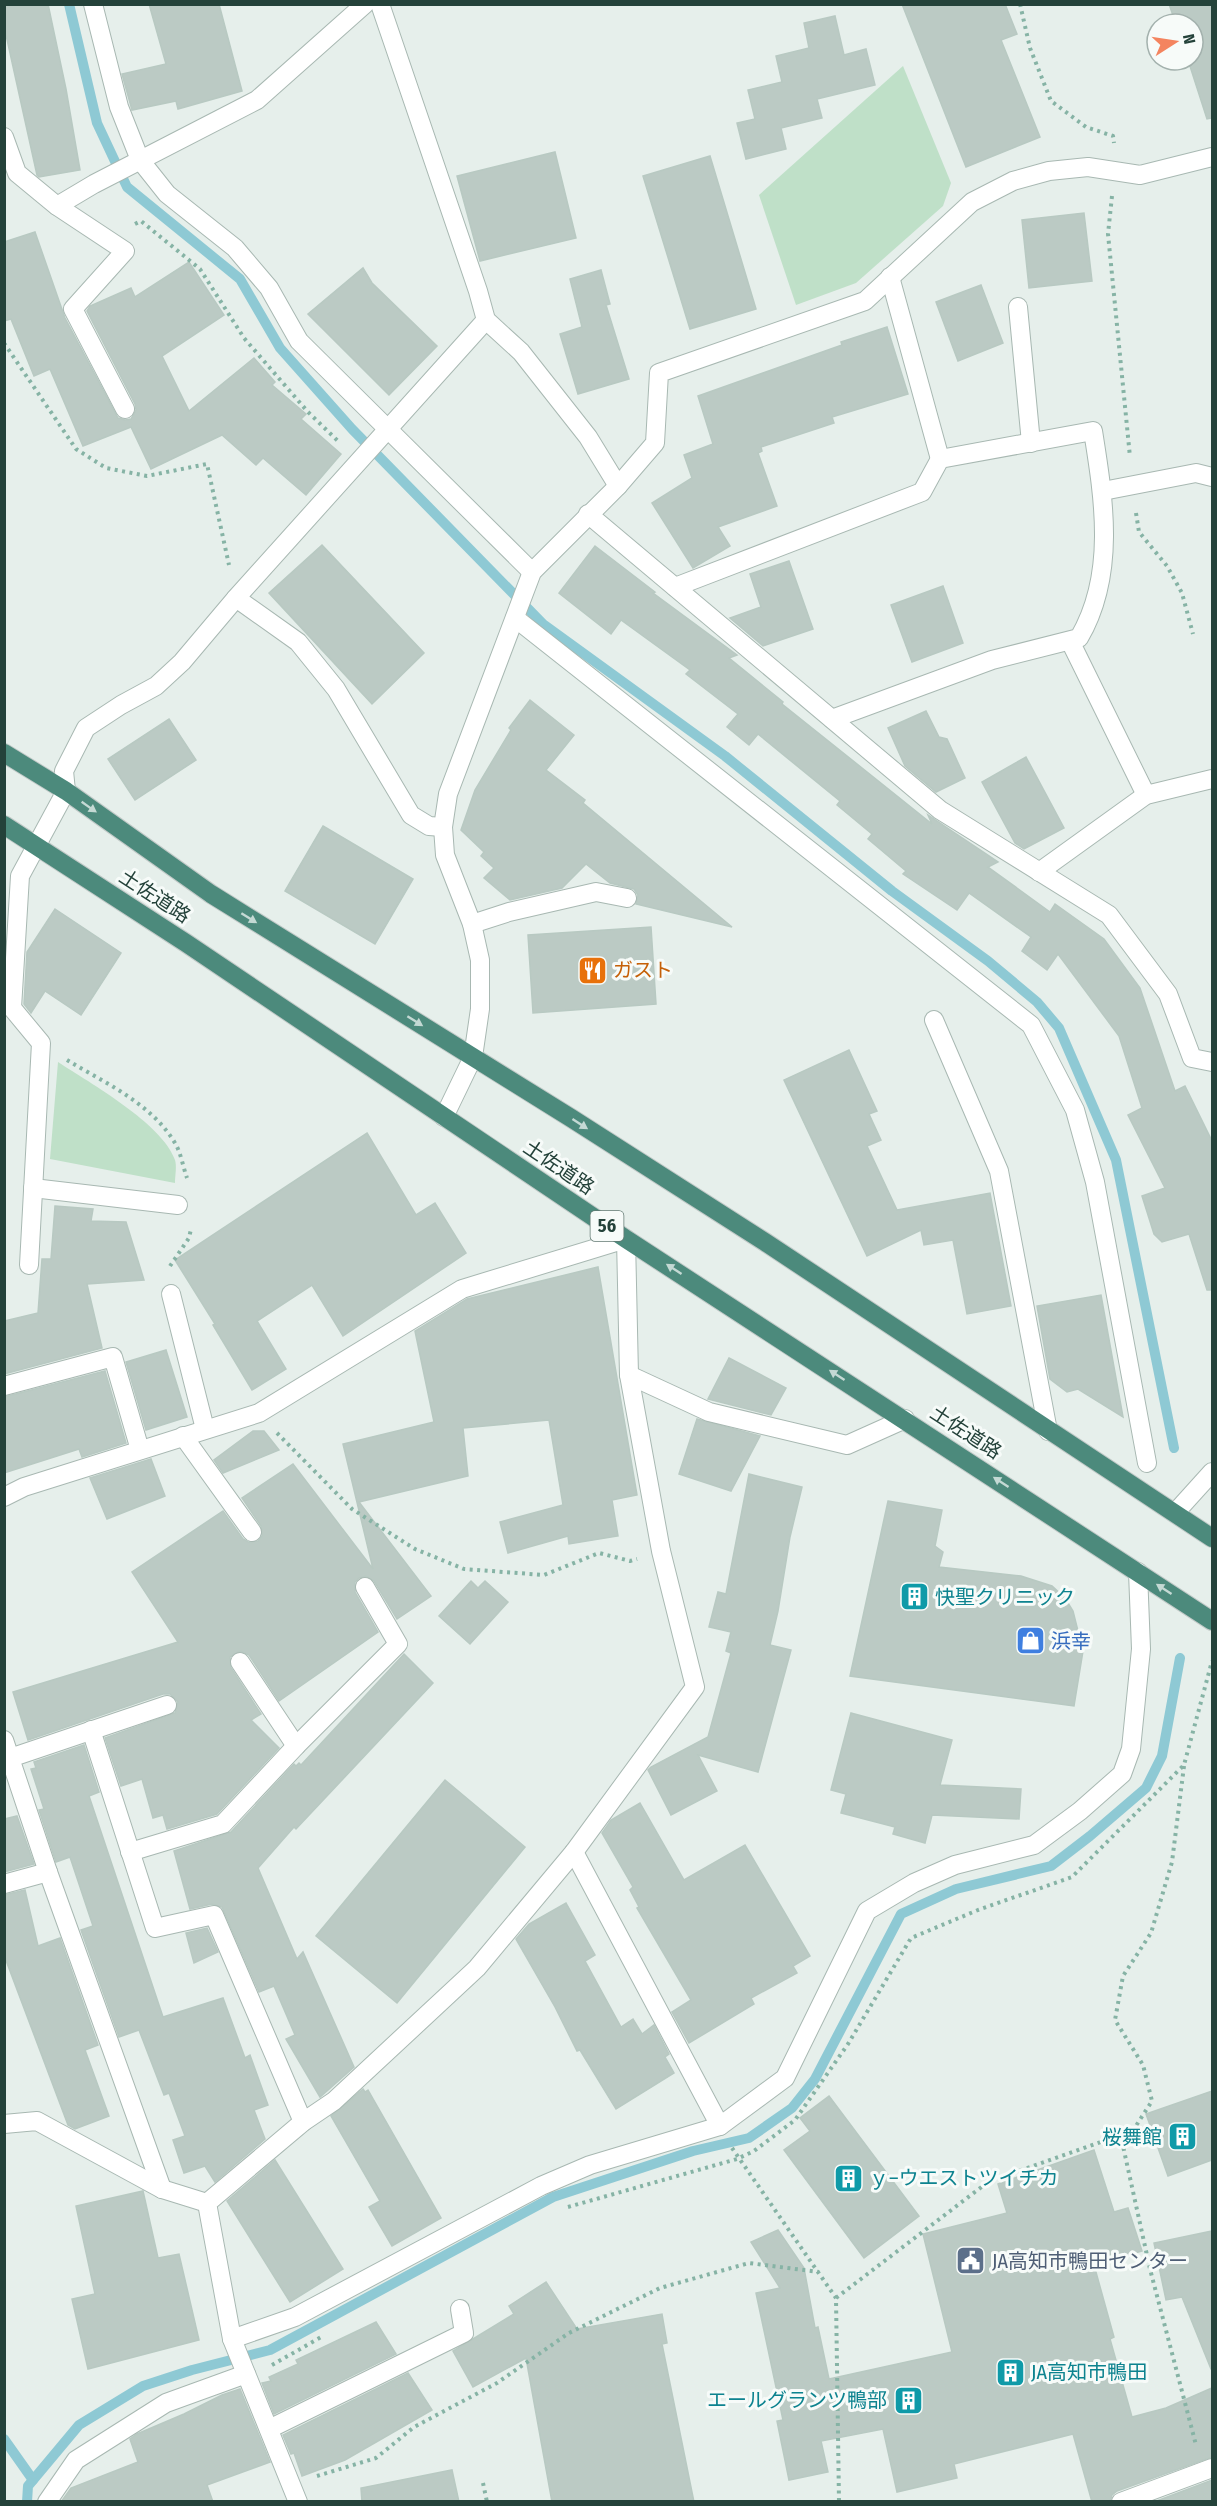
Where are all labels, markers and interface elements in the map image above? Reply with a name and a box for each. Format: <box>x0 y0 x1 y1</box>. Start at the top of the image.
north arrow <box>1145 12 1205 72</box>
text: N <box>1179 32 1199 46</box>
one-way arrow <box>80 801 96 813</box>
street label: 土佐道路 <box>115 864 195 928</box>
one-way arrow <box>241 912 257 923</box>
restaurant icon: ガスト <box>576 954 608 986</box>
place label: ガスト <box>613 958 673 982</box>
one-way arrow <box>407 1015 423 1026</box>
one-way arrow <box>572 1118 588 1129</box>
street label: 土佐道路 <box>519 1135 599 1199</box>
road number: 56 <box>590 1211 624 1241</box>
one-way arrow <box>665 1264 682 1275</box>
one-way arrow <box>829 1370 845 1381</box>
street label: 土佐道路 <box>926 1400 1006 1464</box>
one-way arrow <box>993 1476 1009 1488</box>
building icon: 快聖クリニック <box>898 1581 930 1613</box>
one-way arrow <box>1156 1583 1172 1595</box>
place label: 快聖クリニック <box>935 1585 1075 1609</box>
shop icon: 浜幸 <box>1014 1625 1046 1657</box>
place label: 浜幸 <box>1051 1629 1091 1653</box>
building icon: 桜舞館 <box>1167 2121 1199 2153</box>
place label: 桜舞館 <box>1102 2125 1162 2149</box>
building icon: ｙ―ウエストツイチカ <box>832 2162 864 2194</box>
place label: ｙ―ウエストツイチカ <box>869 2166 1058 2190</box>
public building icon: JA高知市鴨田センター <box>955 2245 987 2277</box>
place label: JA高知市鴨田センター <box>992 2249 1188 2273</box>
building icon: JA高知市鴨田 <box>994 2356 1026 2388</box>
place label: JA高知市鴨田 <box>1031 2360 1147 2384</box>
building icon: エールグランツ鴨部 <box>892 2384 924 2416</box>
place label: エールグランツ鴨部 <box>707 2388 887 2412</box>

